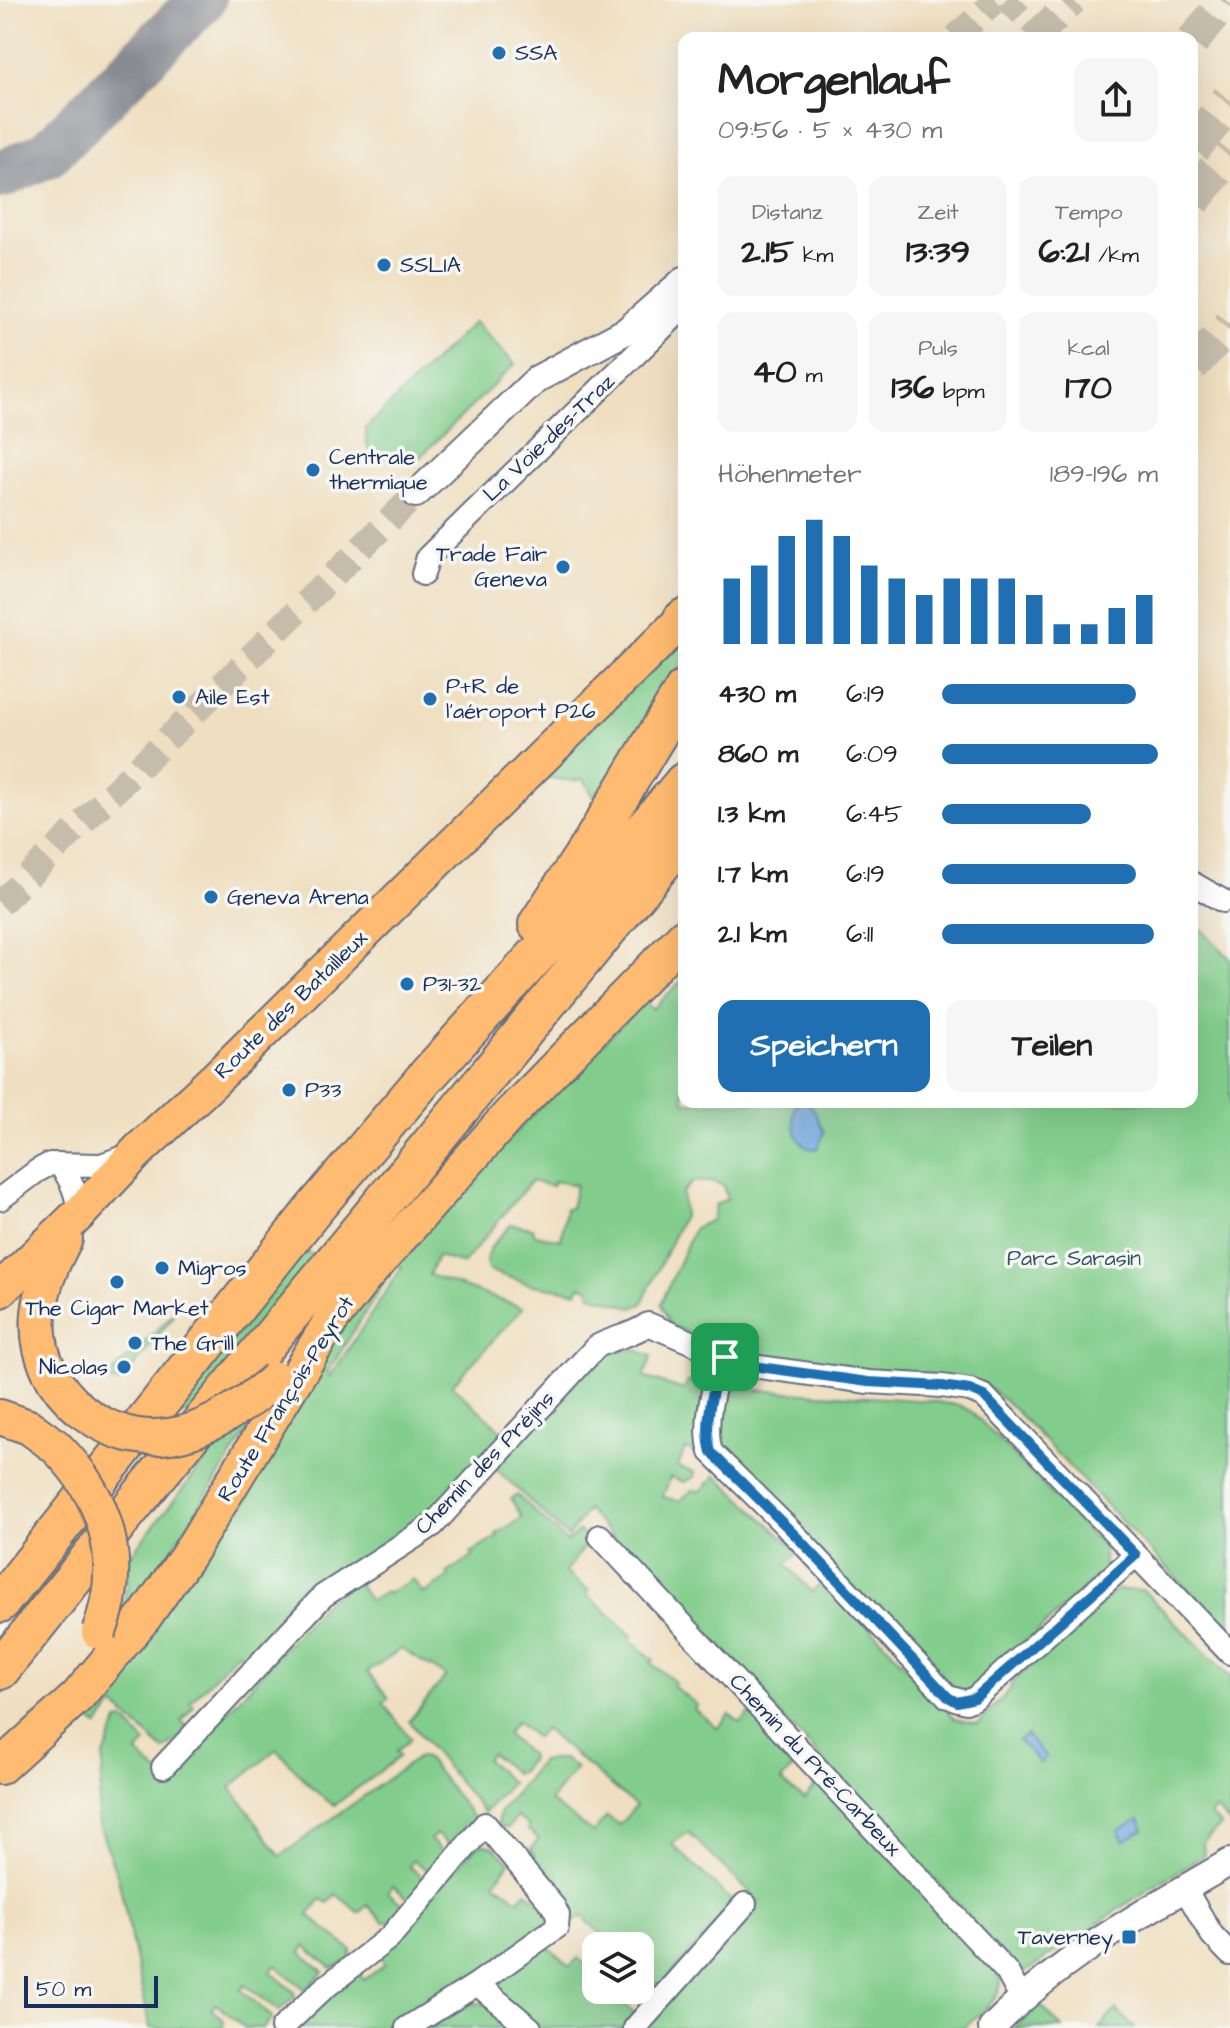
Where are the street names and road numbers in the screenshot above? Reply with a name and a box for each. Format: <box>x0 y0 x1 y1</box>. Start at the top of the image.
street label: La Voie-des-Traz <box>476 367 622 509</box>
street label: Route des Batailleux <box>207 923 375 1086</box>
street label: Route François-Peyrot <box>210 1290 363 1508</box>
street label: Chemin des Préjins <box>408 1384 562 1542</box>
street label: Chemin du Pré-Carbeux <box>722 1667 908 1864</box>

